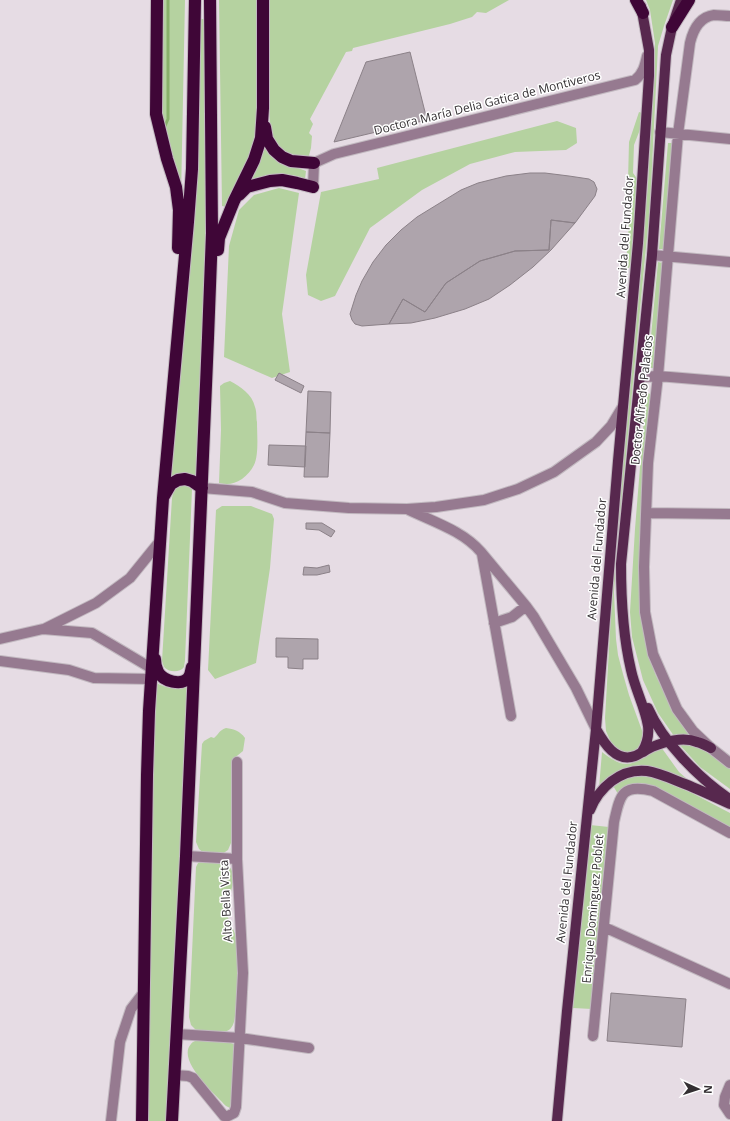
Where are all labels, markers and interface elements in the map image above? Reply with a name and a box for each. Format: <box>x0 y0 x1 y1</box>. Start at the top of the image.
street label: Doctora María Delia Gatica de Montiveros <box>372 66 602 139</box>
street label: Avenida del Fundador <box>612 175 637 299</box>
street label: Doctor Alfredo Palacios <box>626 334 657 466</box>
street label: Avenida del Fundador <box>583 497 610 621</box>
street label: Avenida del Fundador <box>552 820 581 944</box>
street label: Enrique Dominguez Poblet <box>578 834 607 984</box>
street label: Alto Bella Vista <box>215 859 236 943</box>
north arrow <box>678 1069 718 1109</box>
text: N <box>701 1085 716 1094</box>

